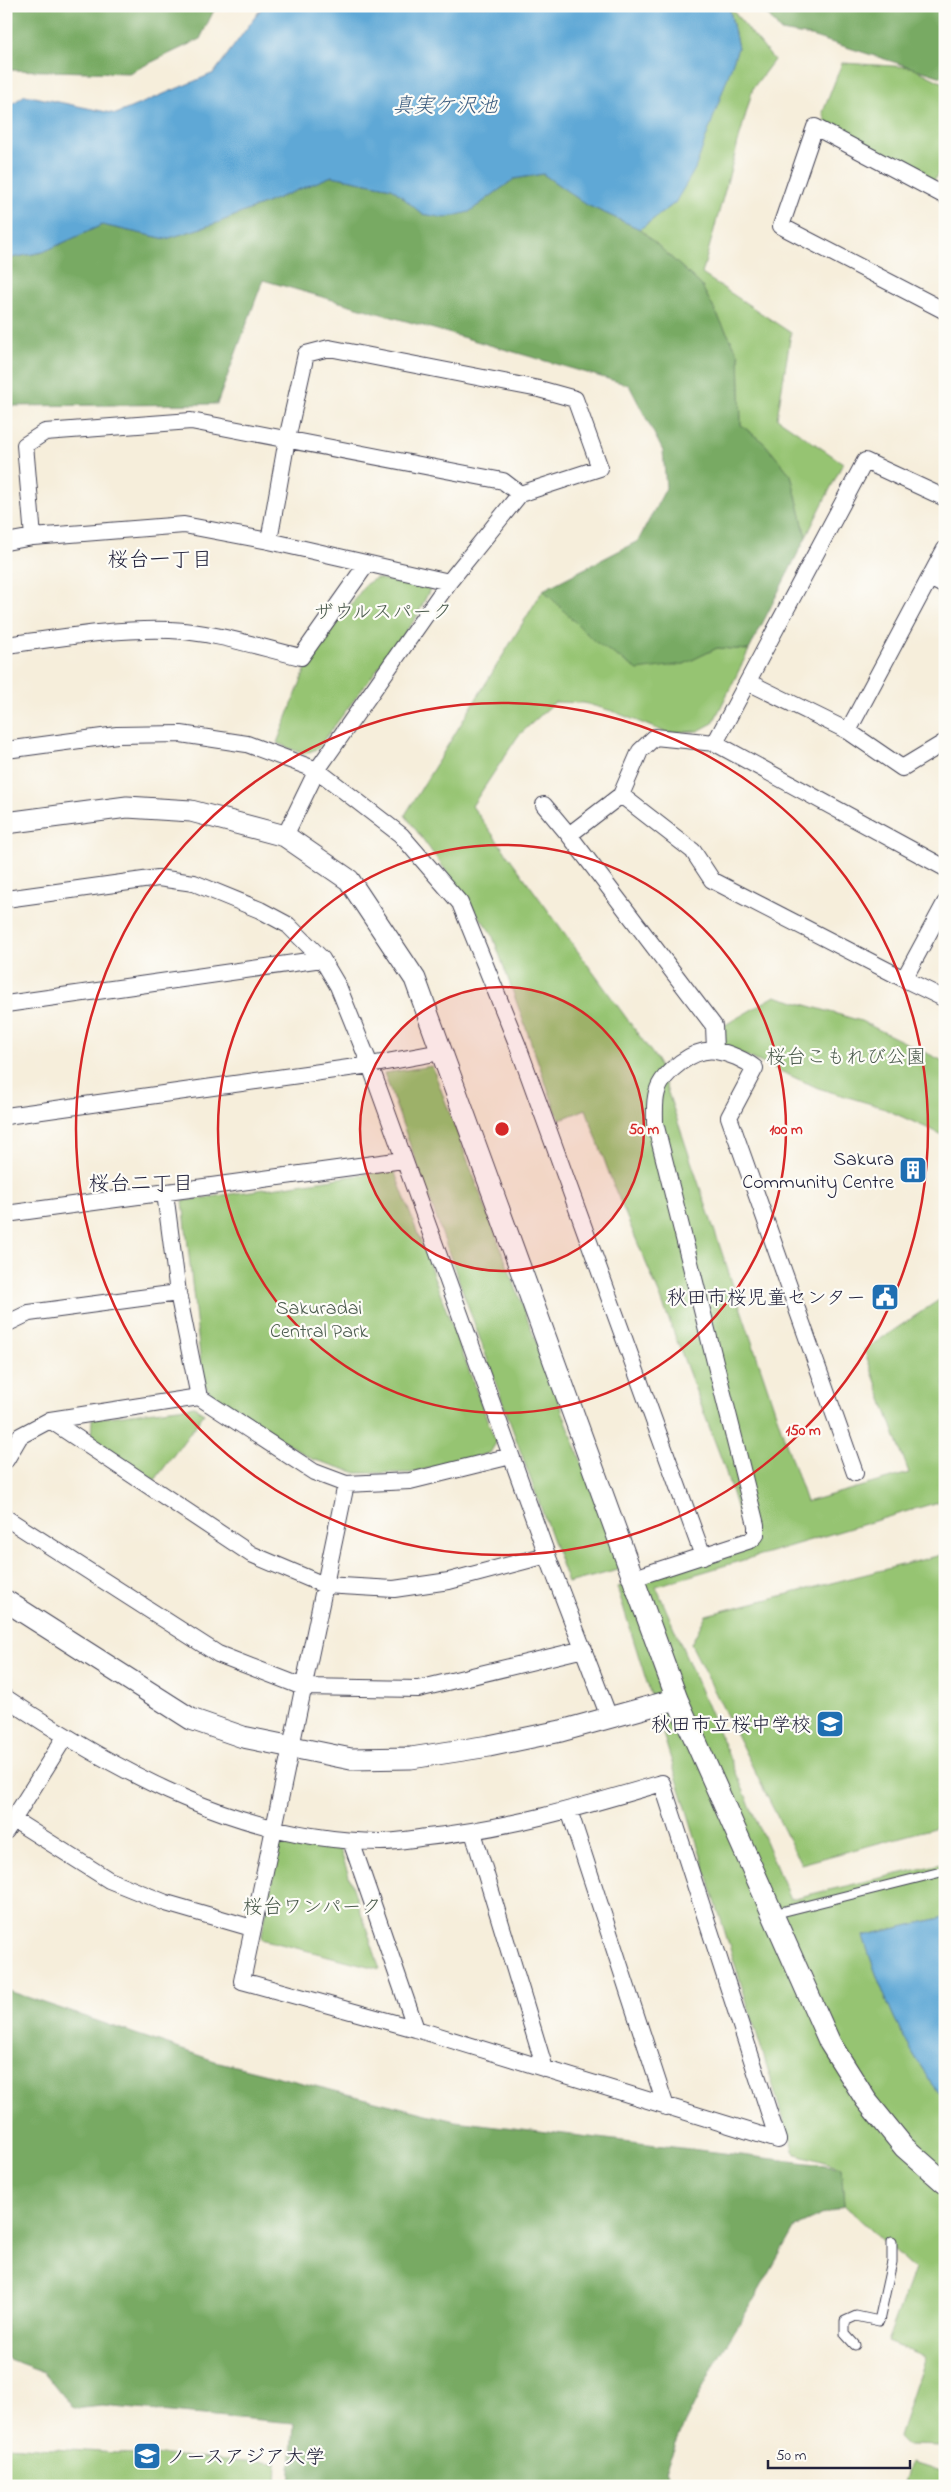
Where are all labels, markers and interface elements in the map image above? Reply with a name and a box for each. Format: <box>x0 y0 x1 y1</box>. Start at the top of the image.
water label: 真実ケ沢池 <box>393 92 498 122</box>
district label: 桜台一丁目 <box>108 546 213 576</box>
park label: ザウルスパーク <box>314 599 452 628</box>
park label: 桜台こもれび公園 <box>766 1044 926 1073</box>
text: 50 m <box>629 1119 660 1141</box>
text: 100 m <box>769 1119 803 1141</box>
centre of rings <box>493 1120 511 1138</box>
place label: Sakura Community Centre <box>742 1146 894 1198</box>
building icon: Sakura Community Centre <box>898 1155 928 1185</box>
district label: 桜台二丁目 <box>89 1170 194 1200</box>
public building icon: 秋田市桜児童センター <box>870 1282 900 1312</box>
place label: 秋田市桜児童センター <box>667 1285 866 1314</box>
park label: Sakuradai Central Park <box>270 1295 368 1347</box>
text: 150 m <box>785 1420 821 1442</box>
school or university icon: 秋田市立桜中学校 <box>815 1709 845 1739</box>
place label: 秋田市立桜中学校 <box>651 1712 811 1741</box>
park label: 桜台ワンパーク <box>242 1894 382 1923</box>
scale bar <box>768 2437 911 2469</box>
school or university icon: ノースアジア大学 <box>132 2441 162 2471</box>
place label: ノースアジア大学 <box>166 2444 325 2473</box>
text: 50 m <box>776 2445 807 2467</box>

